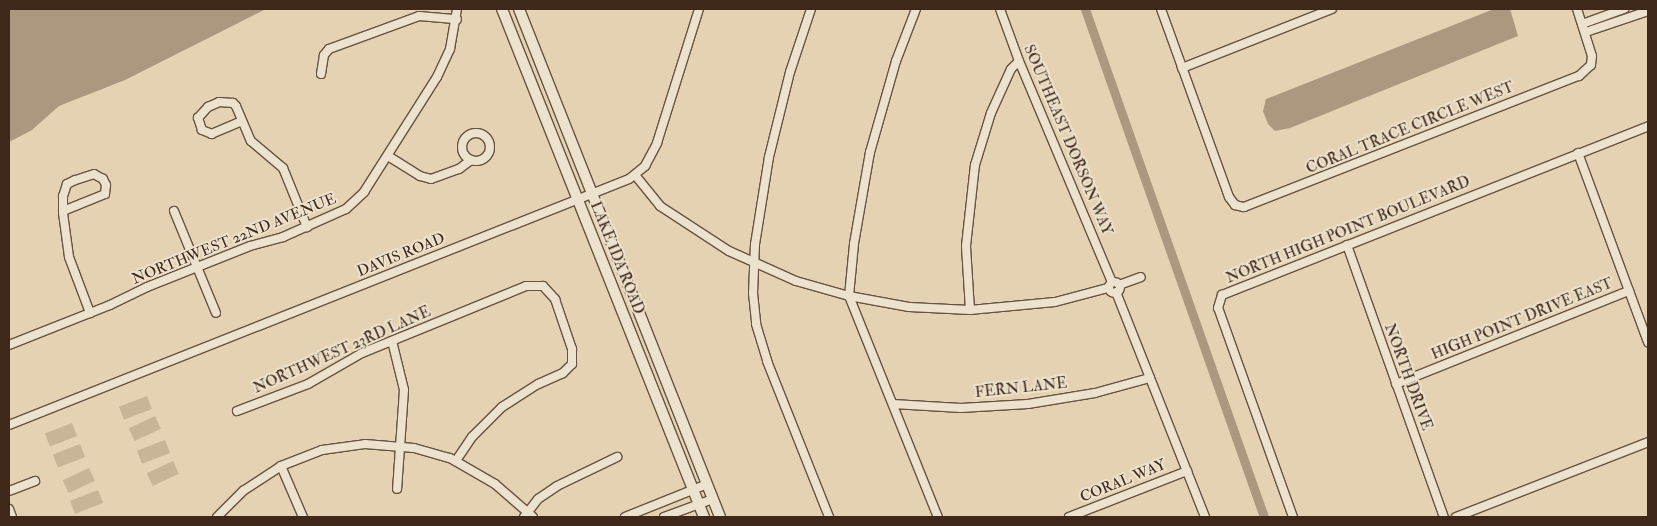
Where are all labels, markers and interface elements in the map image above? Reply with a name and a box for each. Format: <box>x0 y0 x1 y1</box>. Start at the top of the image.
street label: SOUTHEAST DORSON WAY <box>1020 42 1116 238</box>
street label: CORAL TRACE CIRCLE WEST <box>1304 78 1516 178</box>
street label: NORTH HIGH POINT BOULEVARD <box>1223 173 1473 287</box>
street label: NORTHWEST 22ND AVENUE <box>129 190 339 288</box>
street label: LAKE IDA ROAD <box>586 199 648 317</box>
street label: DAVIS ROAD <box>355 229 447 281</box>
street label: HIGH POINT DRIVE EAST <box>1429 274 1615 364</box>
street label: NORTHWEST 23RD LANE <box>251 303 433 397</box>
street label: NORTH DRIVE <box>1380 321 1436 433</box>
street label: FERN LANE <box>974 374 1068 402</box>
street label: CORAL WAY <box>1077 456 1169 506</box>

